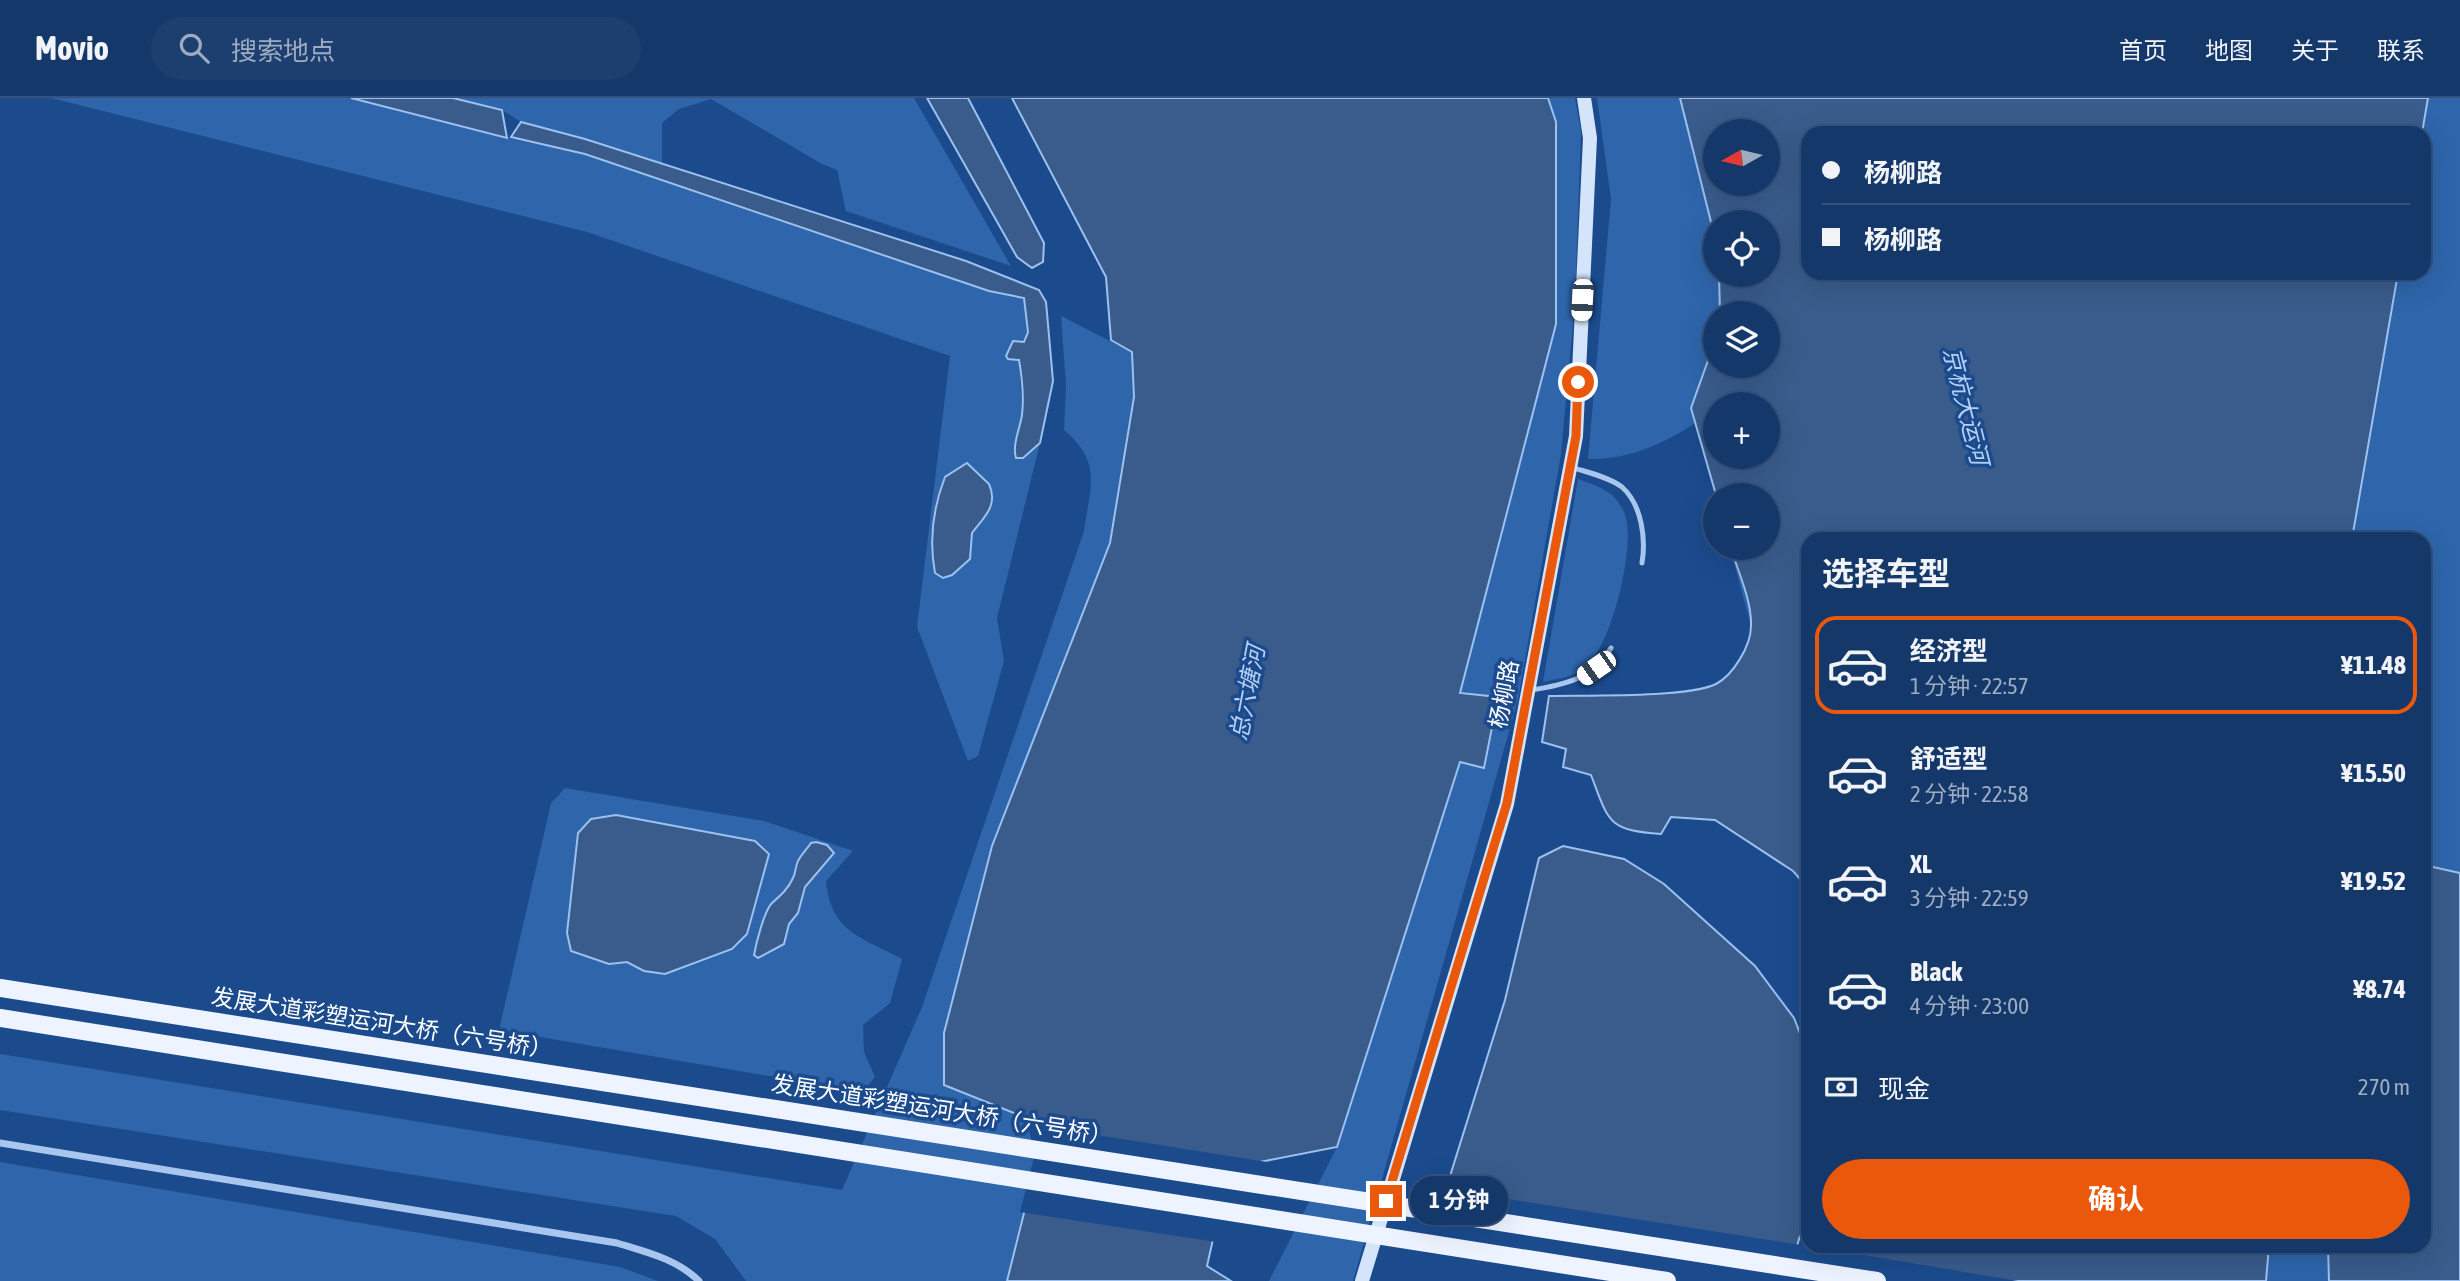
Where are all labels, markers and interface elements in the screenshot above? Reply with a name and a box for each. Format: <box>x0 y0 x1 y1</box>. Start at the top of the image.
search box <box>151 17 641 80</box>
text: Movio <box>35 29 109 67</box>
icon: search <box>175 29 213 67</box>
text: 搜索地点 <box>231 36 335 66</box>
text: 首页 <box>2119 37 2167 64</box>
text: 地图 <box>2205 37 2253 64</box>
text: 关于 <box>2291 37 2339 64</box>
text: 联系 <box>2377 37 2425 64</box>
north arrow <box>1703 119 1780 196</box>
map controls <box>1703 119 1780 560</box>
text: 杨柳路 <box>1864 158 1942 188</box>
button: locate <box>1703 210 1780 287</box>
text: 杨柳路 <box>1864 225 1942 255</box>
car <box>1571 278 1594 322</box>
button: layers <box>1703 301 1780 378</box>
water label: 京杭大运河 <box>1938 345 1995 471</box>
route start <box>1562 366 1594 398</box>
button: + <box>1703 392 1780 469</box>
button: − <box>1703 483 1780 560</box>
text: 选择车型 <box>1822 555 1950 592</box>
icon: car <box>1826 634 1889 697</box>
text: 经济型 <box>1910 636 1988 666</box>
water label: 总六塘河 <box>1225 639 1270 743</box>
car <box>1573 647 1620 689</box>
text: ¥11.48 <box>2341 650 2406 680</box>
street label: 杨柳路 <box>1485 658 1523 730</box>
text: 1 分钟 · 22:57 <box>1910 673 2029 699</box>
icon: car <box>1826 742 1889 805</box>
text: 舒适型 <box>1910 744 1988 774</box>
text: ¥15.50 <box>2341 758 2406 788</box>
text: 2 分钟 · 22:58 <box>1910 781 2029 807</box>
text: XL <box>1910 849 1932 879</box>
icon: car <box>1826 850 1889 913</box>
text: ¥19.52 <box>2341 866 2406 896</box>
text: 3 分钟 · 22:59 <box>1910 885 2029 911</box>
text: Black <box>1910 957 1962 987</box>
icon: car <box>1826 958 1889 1021</box>
text: ¥8.74 <box>2353 974 2406 1004</box>
street label: 发展大道彩塑运河大桥（六号桥） <box>210 983 554 1063</box>
text: 4 分钟 · 23:00 <box>1910 993 2029 1019</box>
icon: cash <box>1822 1068 1860 1106</box>
street label: 发展大道彩塑运河大桥（六号桥） <box>770 1070 1114 1150</box>
text: 现金 <box>1878 1074 1930 1104</box>
text: 270 m <box>2358 1074 2410 1100</box>
button: 确认 <box>1822 1159 2410 1239</box>
callout: 1 分钟 <box>1410 1176 1508 1226</box>
route end <box>1370 1185 1402 1217</box>
text: 1 分钟 <box>1429 1187 1489 1213</box>

